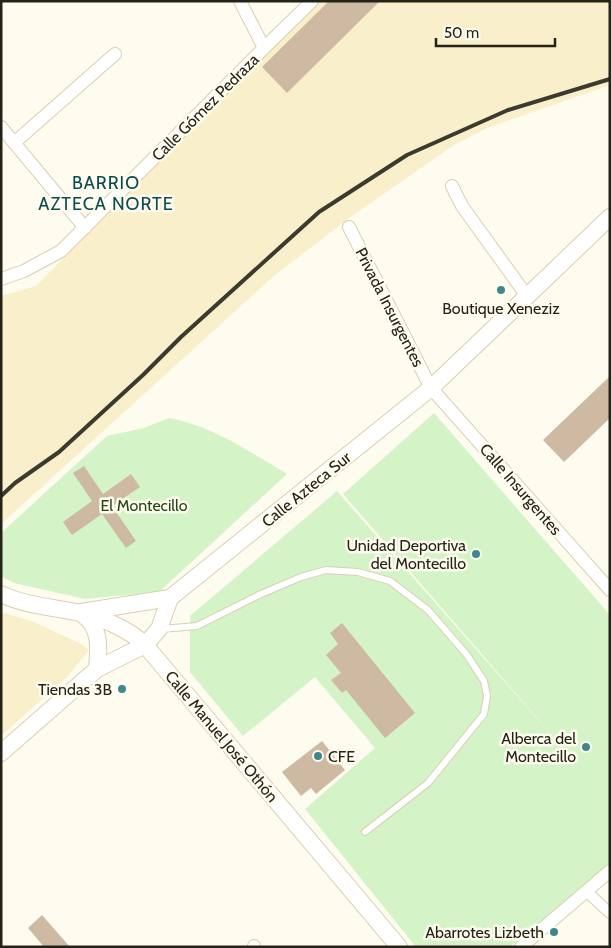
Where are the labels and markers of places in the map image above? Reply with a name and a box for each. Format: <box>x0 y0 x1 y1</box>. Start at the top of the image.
marker: Boutique Xeneziz <box>495 284 507 296</box>
place label: Boutique Xeneziz <box>442 299 560 318</box>
place label: Unidad Deportiva del Montecillo <box>347 536 466 573</box>
marker: Unidad Deportiva del Montecillo <box>470 548 482 560</box>
place label: Tiendas 3B <box>38 680 112 699</box>
marker: Tiendas 3B <box>116 683 128 695</box>
place label: Alberca del Montecillo <box>501 729 576 766</box>
marker: Alberca del Montecillo <box>580 741 592 753</box>
place label: CFE <box>328 747 355 766</box>
marker: CFE <box>312 750 324 762</box>
place label: Abarrotes Lizbeth <box>425 923 544 942</box>
marker: Abarrotes Lizbeth <box>548 926 560 938</box>

